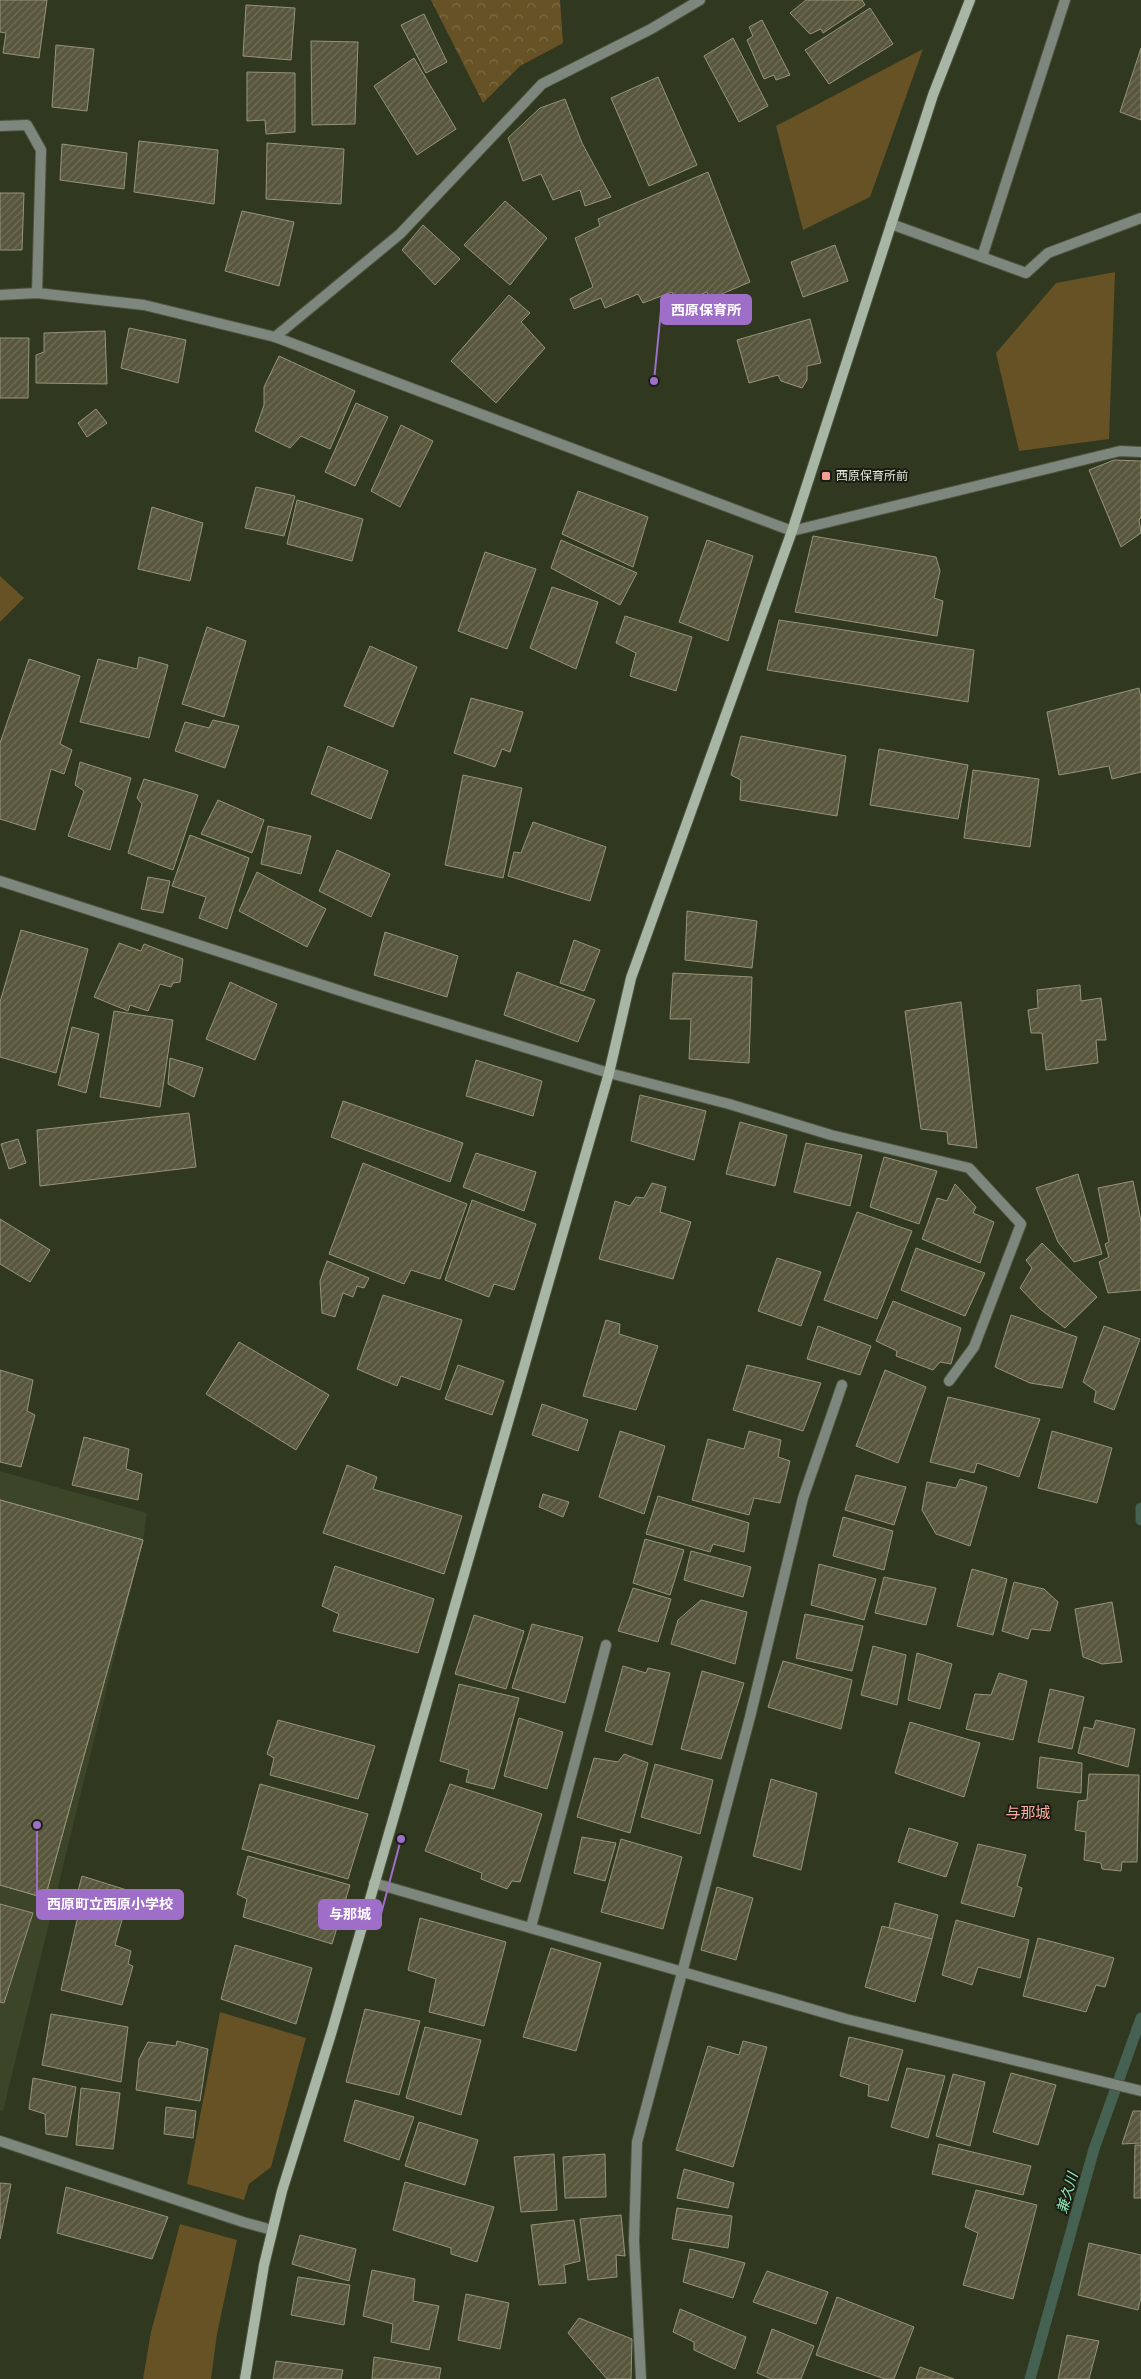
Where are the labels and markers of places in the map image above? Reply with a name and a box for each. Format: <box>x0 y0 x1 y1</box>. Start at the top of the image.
callout: 西原保育所 <box>661 295 751 324</box>
place label: 西原保育所前 <box>836 469 908 483</box>
marker: 西原保育所前 <box>820 470 832 482</box>
callout: 西原町立西原小学校 <box>37 1890 183 1919</box>
callout: 与那城 <box>319 1900 381 1929</box>

